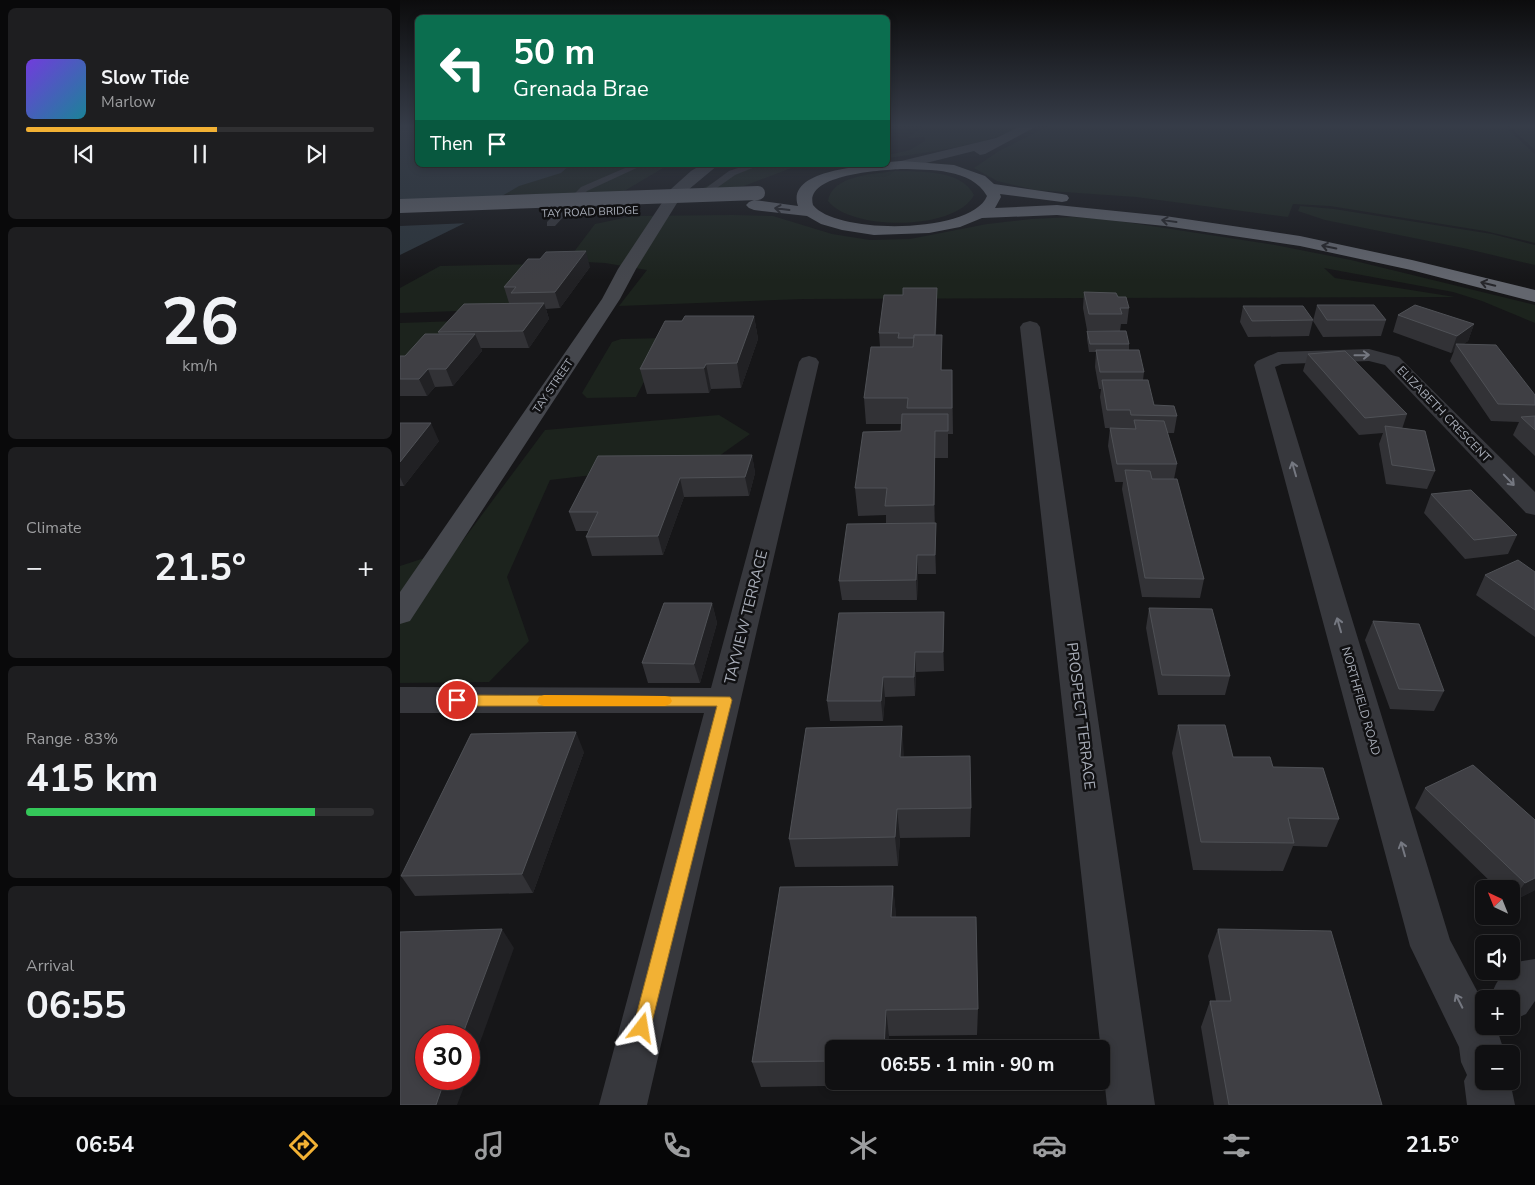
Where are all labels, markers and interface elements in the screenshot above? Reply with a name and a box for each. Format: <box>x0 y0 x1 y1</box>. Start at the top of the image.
text: 50 m <box>513 29 595 76</box>
icon: left <box>430 35 495 100</box>
text: Slow Tide <box>101 65 189 91</box>
text: Grenada Brae <box>513 74 649 104</box>
text: Marlow <box>101 91 156 113</box>
icon: arrive <box>483 130 511 158</box>
text: Then <box>430 131 473 157</box>
icon: previous <box>70 140 98 168</box>
icon: pause <box>186 140 214 168</box>
icon: next <box>302 140 330 168</box>
street label: TAY ROAD BRIDGE <box>541 203 639 221</box>
one-way arrow <box>775 204 791 214</box>
one-way arrow <box>1161 216 1177 226</box>
one-way arrow <box>1322 242 1338 252</box>
text: 26 <box>161 278 239 367</box>
one-way arrow <box>1480 279 1496 288</box>
one-way arrow <box>1354 350 1370 360</box>
text: km/h <box>182 355 218 377</box>
street label: TAY STREET <box>529 356 577 416</box>
street label: ELIZABETH CRESCENT <box>1394 362 1495 466</box>
one-way arrow <box>1289 462 1299 478</box>
one-way arrow <box>1503 474 1515 486</box>
text: Climate <box>26 517 81 539</box>
text: 21.5° <box>154 542 246 593</box>
street label: TAYVIEW TERRACE <box>720 548 772 686</box>
text: − <box>26 549 43 587</box>
text: + <box>357 549 374 587</box>
one-way arrow <box>1334 618 1343 634</box>
street label: PROSPECT TERRACE <box>1062 641 1100 791</box>
street label: NORTHFIELD ROAD <box>1338 645 1384 757</box>
pin <box>436 679 478 721</box>
icon: arrive <box>443 686 471 714</box>
text: Range · 83% <box>26 728 118 750</box>
text: 415 km <box>26 753 158 804</box>
one-way arrow <box>1398 841 1408 857</box>
north arrow <box>1475 880 1520 925</box>
map controls <box>1475 880 1520 1090</box>
button: sound <box>1475 935 1520 980</box>
text: Arrival <box>26 955 74 977</box>
text: 06:55 <box>26 980 127 1031</box>
button: + <box>1475 990 1520 1035</box>
one-way arrow <box>1454 994 1463 1009</box>
position arrow <box>615 1001 667 1053</box>
speed limit sign: 30 <box>415 1025 480 1090</box>
button: − <box>1475 1045 1520 1090</box>
text: 06:55 · 1 min · 90 m <box>880 1052 1055 1078</box>
icon: directions <box>286 1128 321 1163</box>
icon: music <box>472 1128 507 1163</box>
icon: phone <box>659 1128 694 1163</box>
icon: climate <box>846 1128 881 1163</box>
icon: car <box>1032 1128 1067 1163</box>
icon: filters <box>1219 1128 1254 1163</box>
text: 06:54 <box>76 1130 134 1160</box>
text: 21.5° <box>1406 1130 1459 1160</box>

